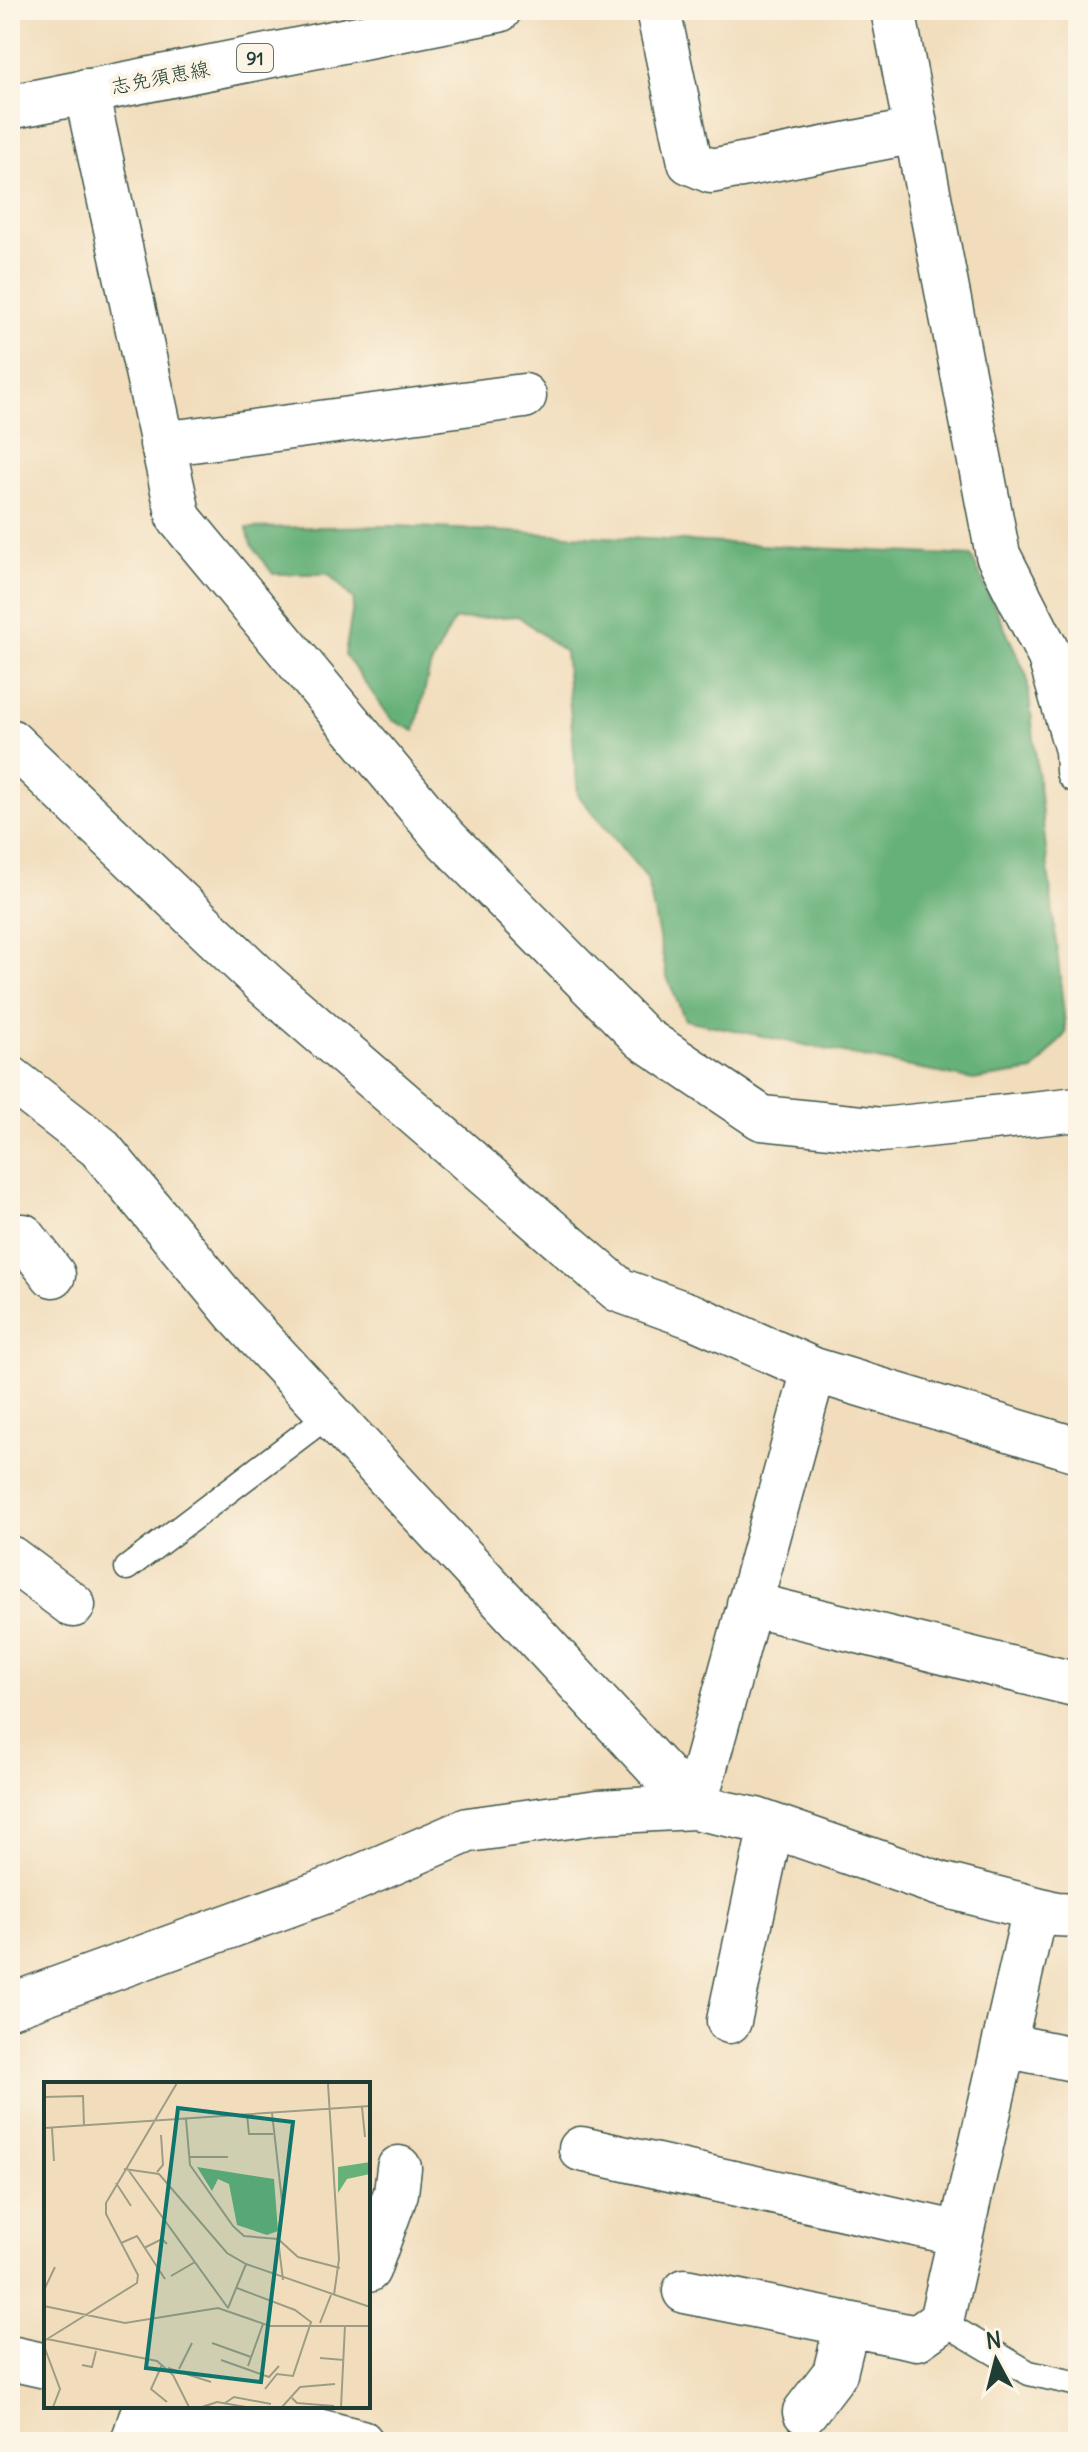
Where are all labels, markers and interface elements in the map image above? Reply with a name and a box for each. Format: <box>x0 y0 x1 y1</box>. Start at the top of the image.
road number: 91 <box>237 44 273 72</box>
street label: 志免須恵線 <box>109 55 211 99</box>
inset map <box>44 2082 370 2408</box>
north arrow <box>956 2320 1036 2400</box>
text: N <box>984 2325 1003 2355</box>

